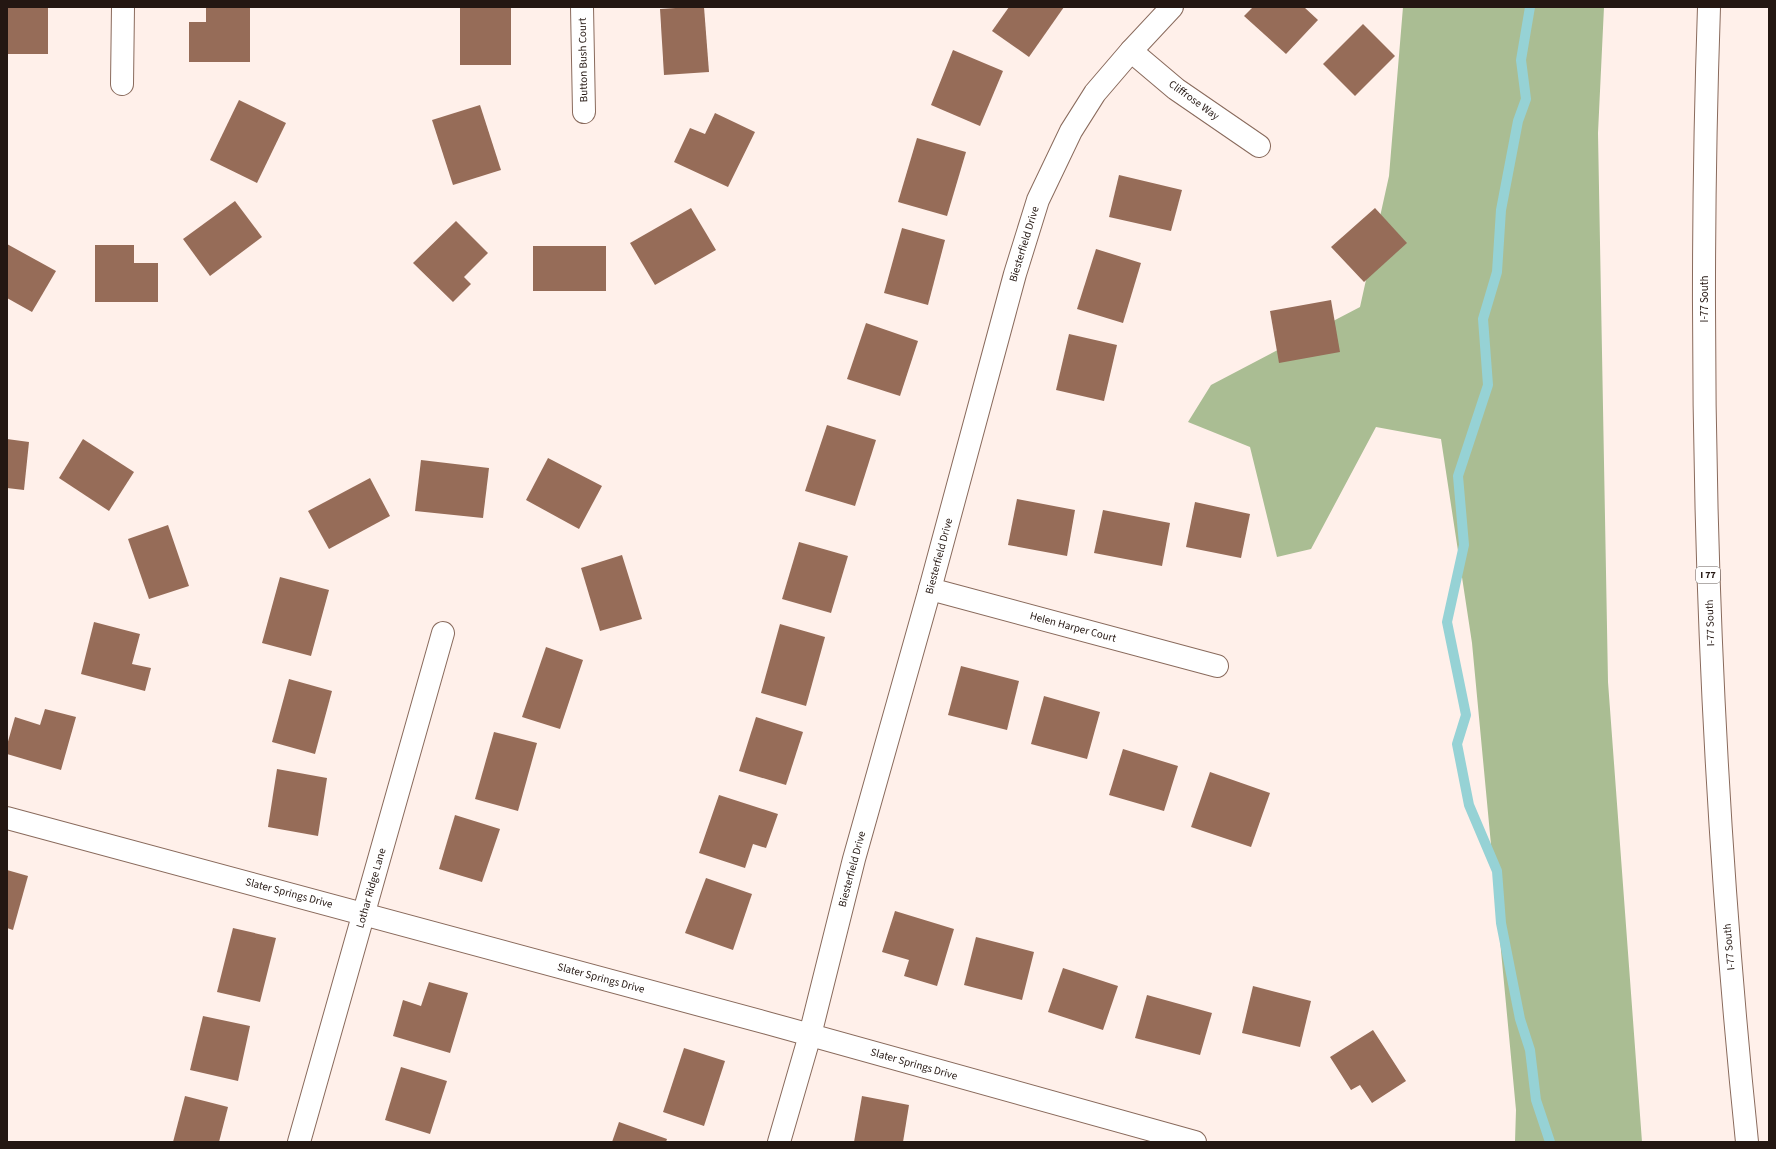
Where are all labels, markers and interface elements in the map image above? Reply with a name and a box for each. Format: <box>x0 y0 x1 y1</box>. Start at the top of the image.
street label: Button Bush Court <box>575 17 591 102</box>
street label: Cliffrose Way <box>1166 77 1222 123</box>
street label: Biesterfield Drive <box>1005 204 1043 284</box>
street label: I-77 South <box>1697 276 1712 322</box>
street label: Biesterfield Drive <box>922 516 957 596</box>
road number: I 77 <box>1696 567 1720 583</box>
street label: I-77 South <box>1702 599 1718 647</box>
street label: Helen Harper Court <box>1028 608 1118 646</box>
street label: Biesterfield Drive <box>835 829 870 909</box>
street label: Lothar Ridge Lane <box>352 846 390 930</box>
street label: Slater Springs Drive <box>244 874 335 912</box>
street label: I-77 South <box>1719 923 1739 971</box>
street label: Slater Springs Drive <box>556 959 647 997</box>
street label: Slater Springs Drive <box>869 1044 960 1084</box>

